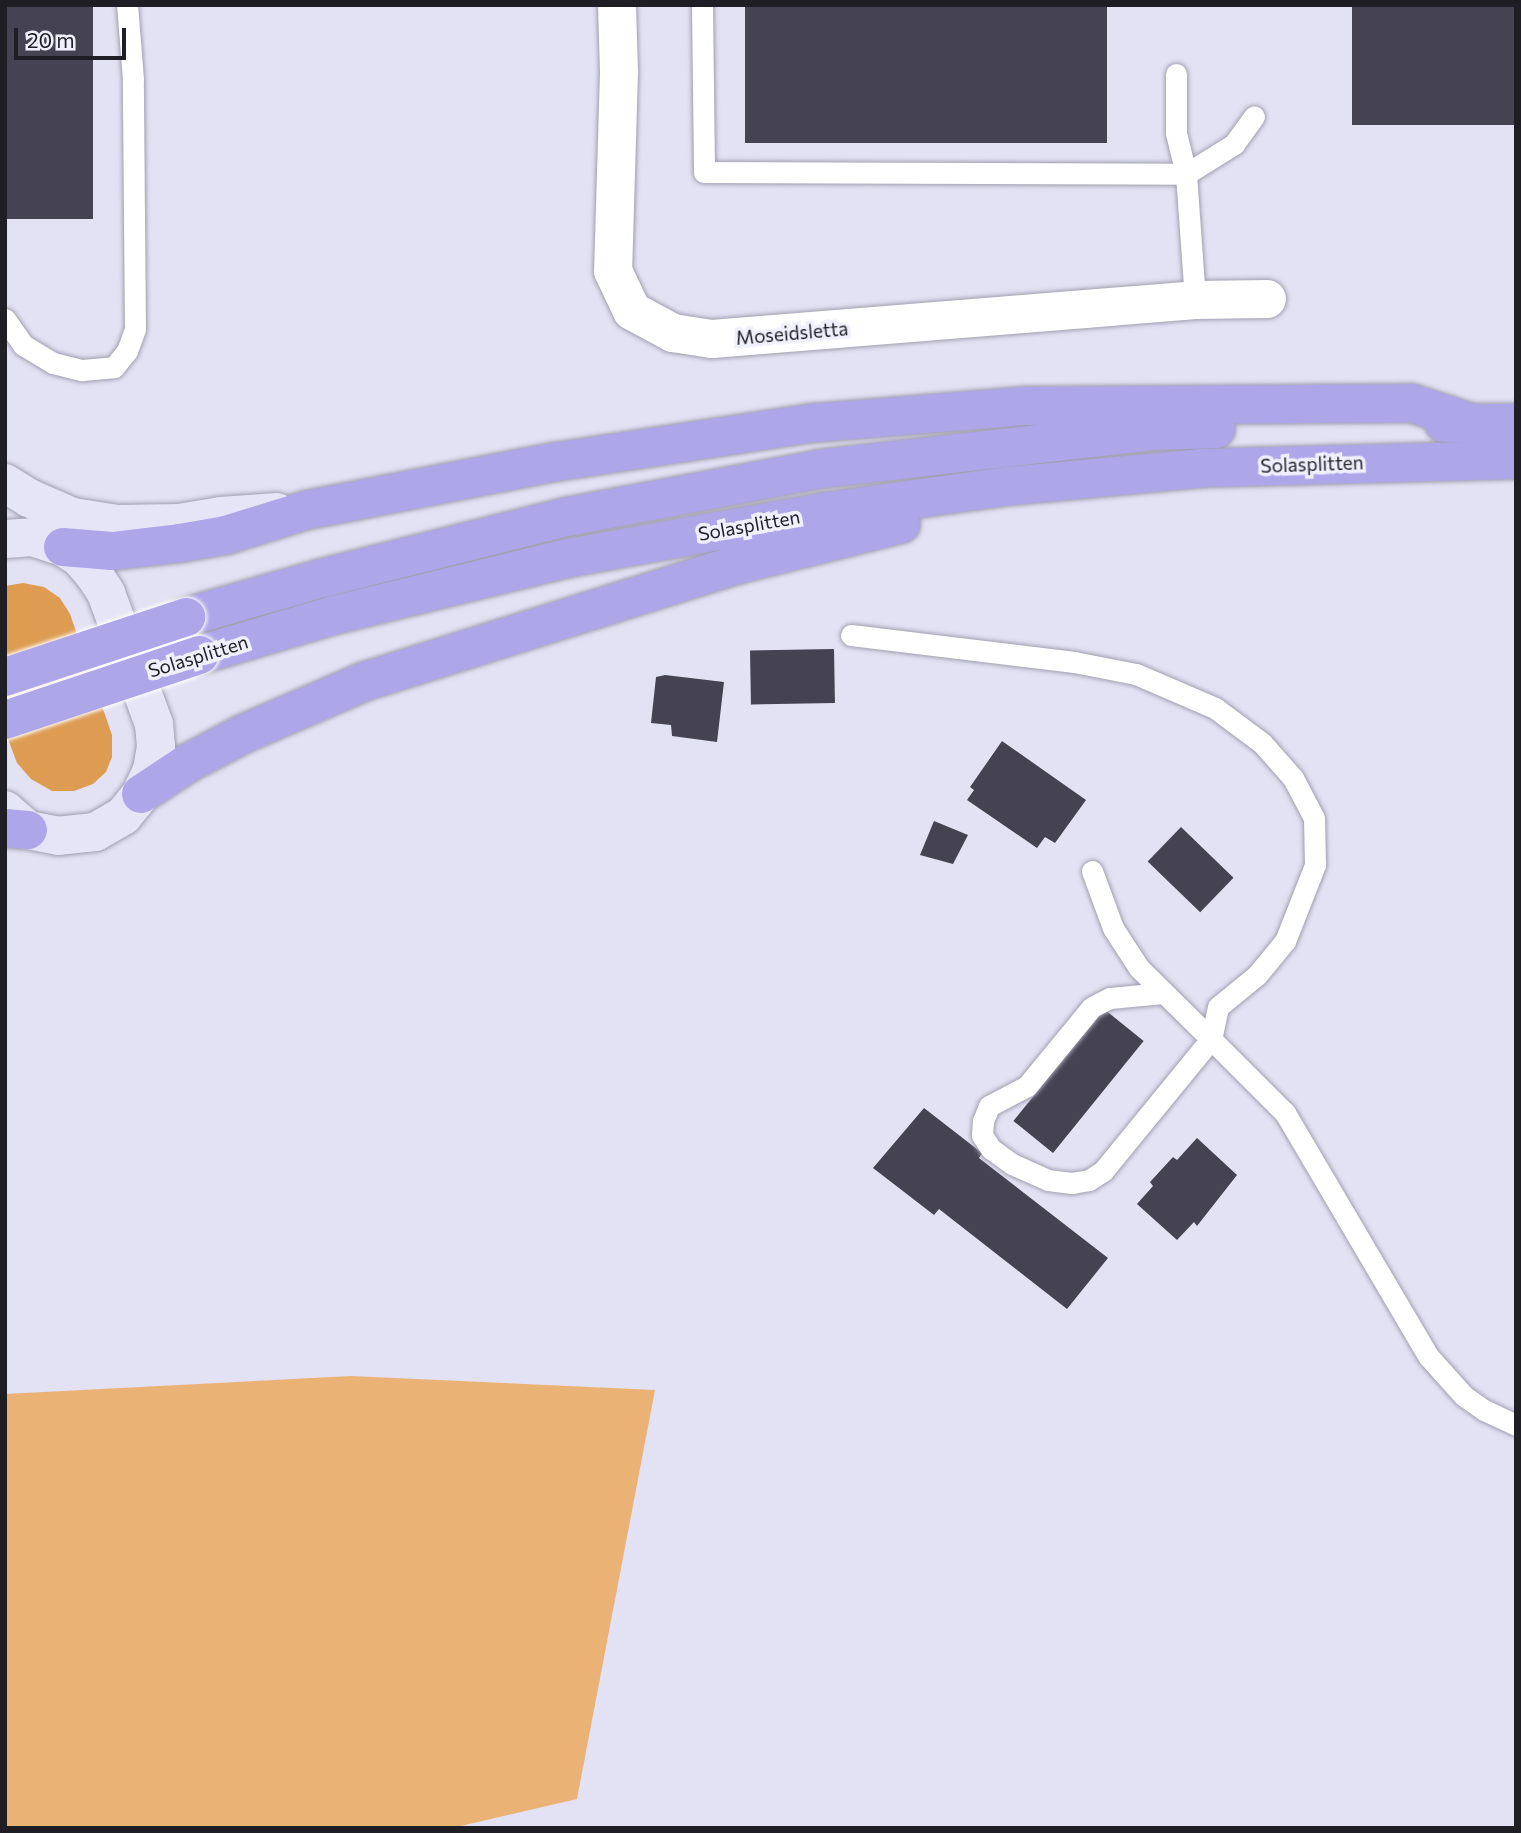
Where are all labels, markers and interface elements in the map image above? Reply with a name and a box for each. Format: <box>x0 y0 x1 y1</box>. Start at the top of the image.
scale bar <box>18 14 130 58</box>
text: 20 m <box>27 27 75 52</box>
street label: Moseidsletta <box>735 317 849 349</box>
street label: Solasplitten <box>1260 451 1364 477</box>
street label: Solasplitten <box>696 505 802 545</box>
street label: Solasplitten <box>145 630 251 682</box>

